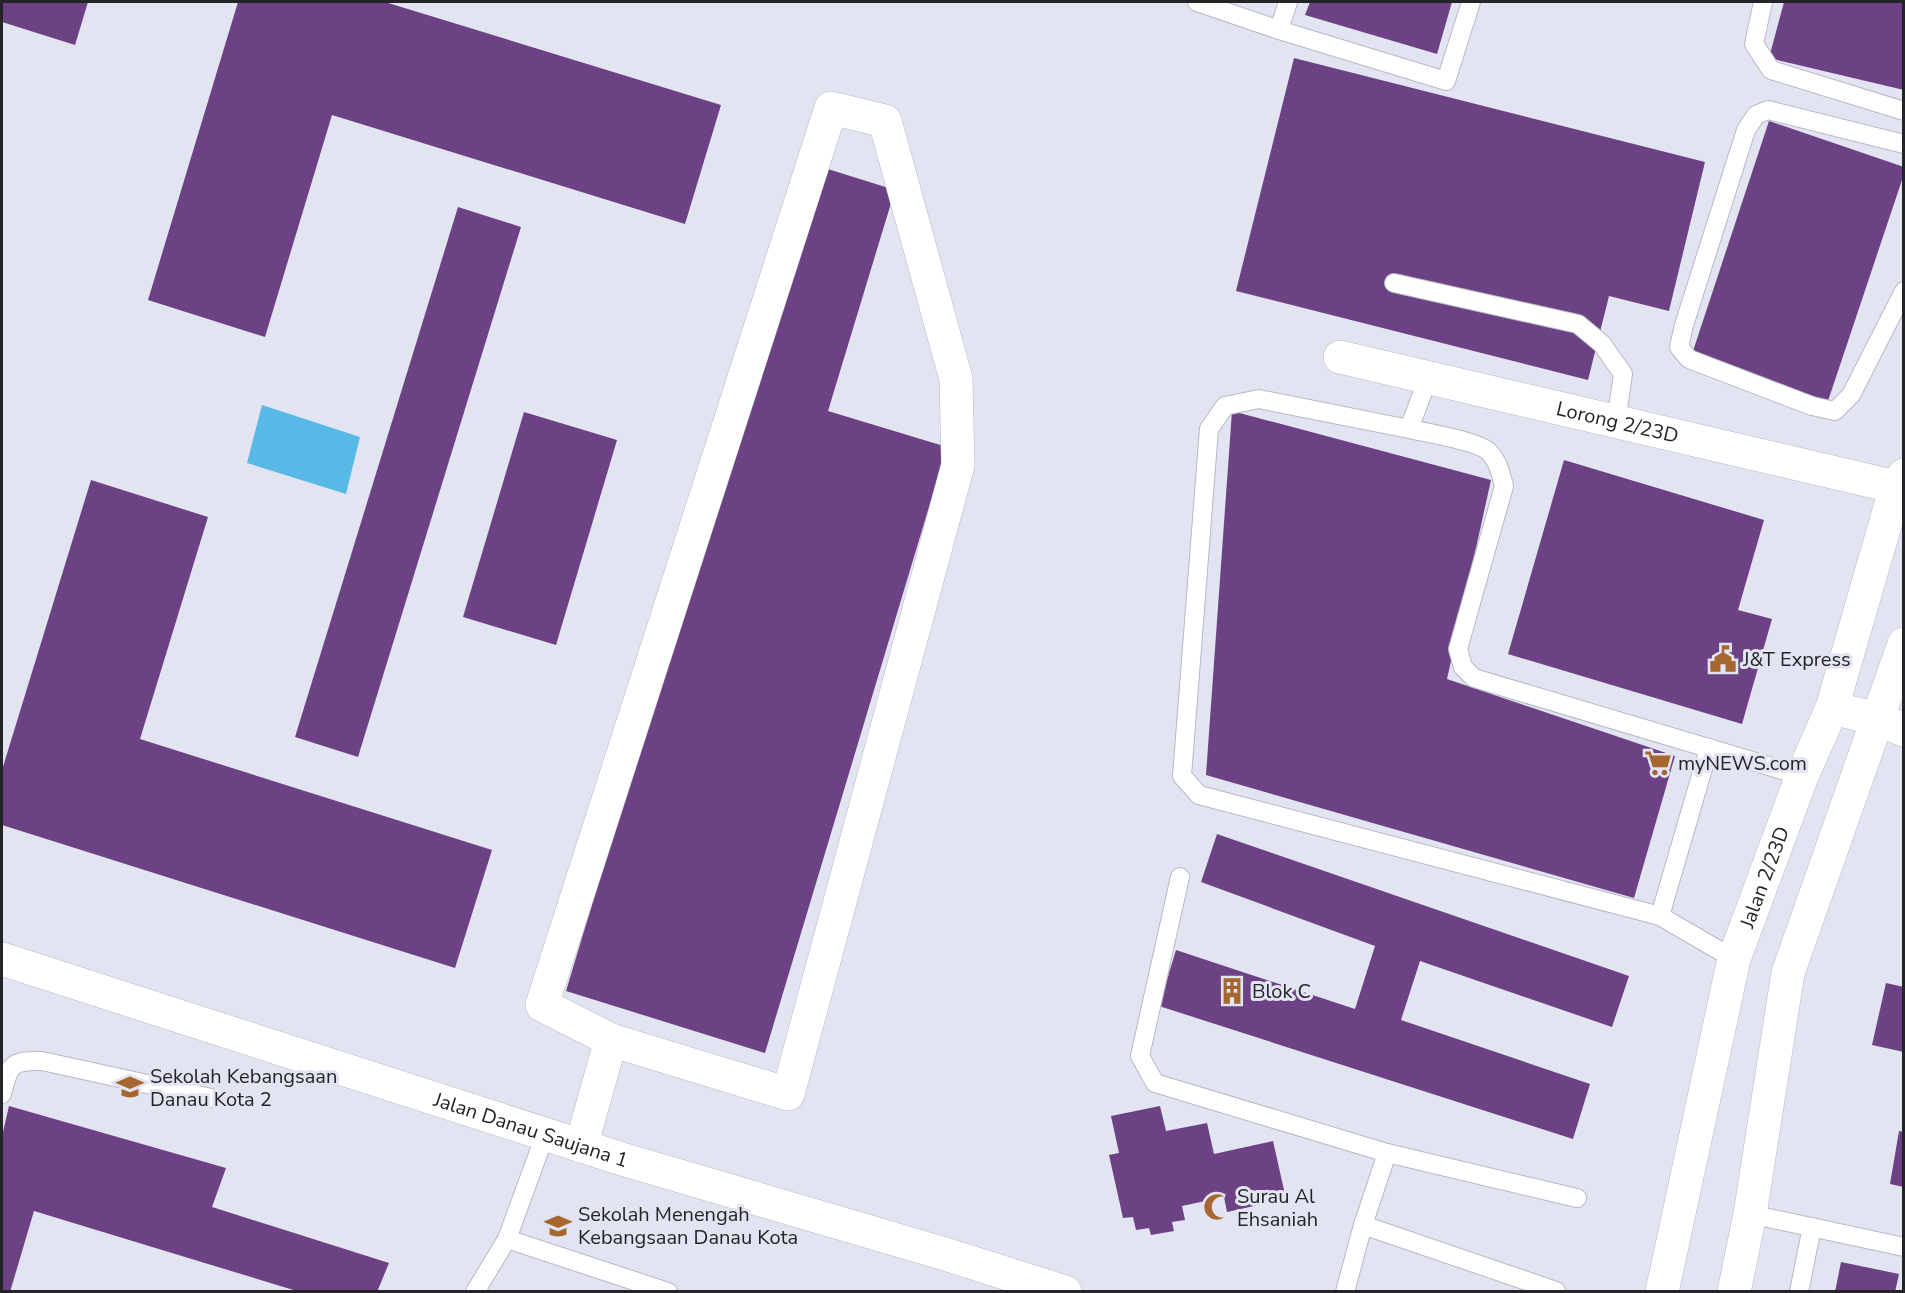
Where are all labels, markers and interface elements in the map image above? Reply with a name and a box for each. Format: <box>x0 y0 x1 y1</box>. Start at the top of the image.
street label: Lorong 2/23D <box>1554 395 1681 449</box>
public building icon: J&T Express <box>1708 644 1738 674</box>
place label: J&T Express <box>1742 646 1851 673</box>
supermarket icon: myNEWS.com <box>1643 748 1673 778</box>
place label: myNEWS.com <box>1678 750 1807 777</box>
street label: Jalan 2/23D <box>1733 822 1796 933</box>
building icon: Blok C <box>1217 976 1247 1006</box>
place label: Blok C <box>1252 978 1311 1005</box>
place label: Sekolah Kebangsaan Danau Kota 2 <box>150 1063 337 1113</box>
school or university icon: Sekolah Kebangsaan Danau Kota 2 <box>115 1072 145 1102</box>
street label: Jalan Danau Saujana 1 <box>430 1085 632 1174</box>
place label: Surau Al Ehsaniah <box>1237 1183 1318 1233</box>
mosque icon: Surau Al Ehsaniah <box>1202 1192 1232 1222</box>
place label: Sekolah Menengah Kebangsaan Danau Kota <box>578 1201 798 1251</box>
school or university icon: Sekolah Menengah Kebangsaan Danau Kota <box>543 1211 573 1241</box>

